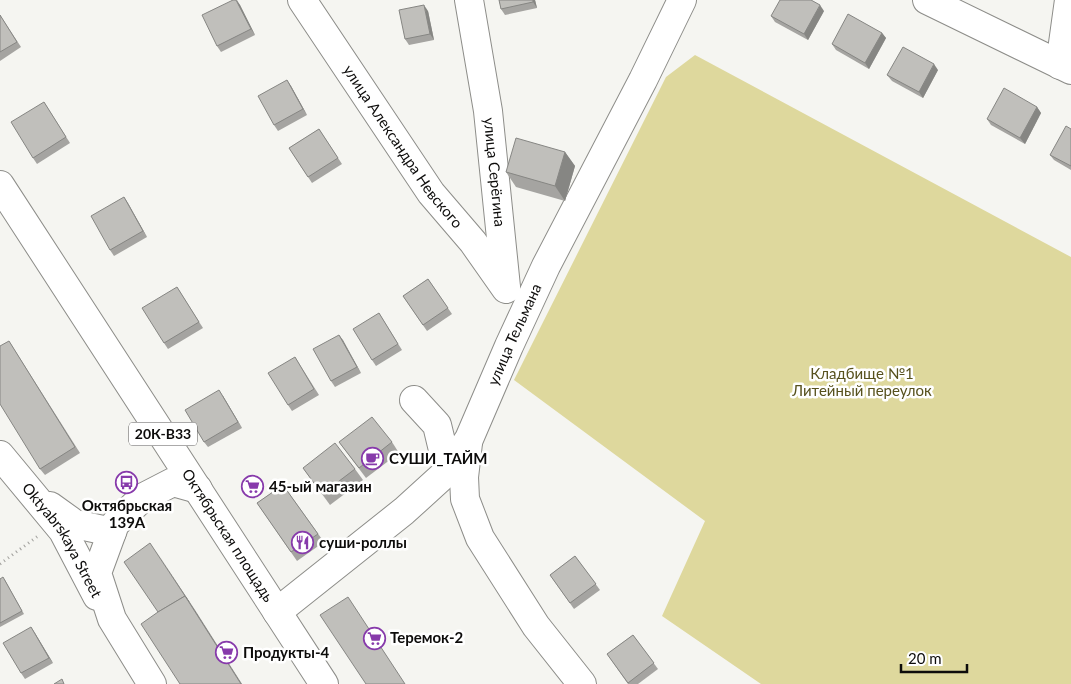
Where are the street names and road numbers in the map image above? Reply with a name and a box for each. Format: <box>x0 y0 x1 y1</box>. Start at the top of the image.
street label: улица Александра Невского <box>340 61 467 231</box>
street label: улица Серёгина <box>481 116 510 227</box>
street label: улица Тельмана <box>483 280 545 388</box>
road number: 20К-В33 <box>129 422 197 446</box>
street label: Октябрьская площадь <box>179 465 278 605</box>
street label: Oktyabrskaya Street <box>19 479 106 601</box>

